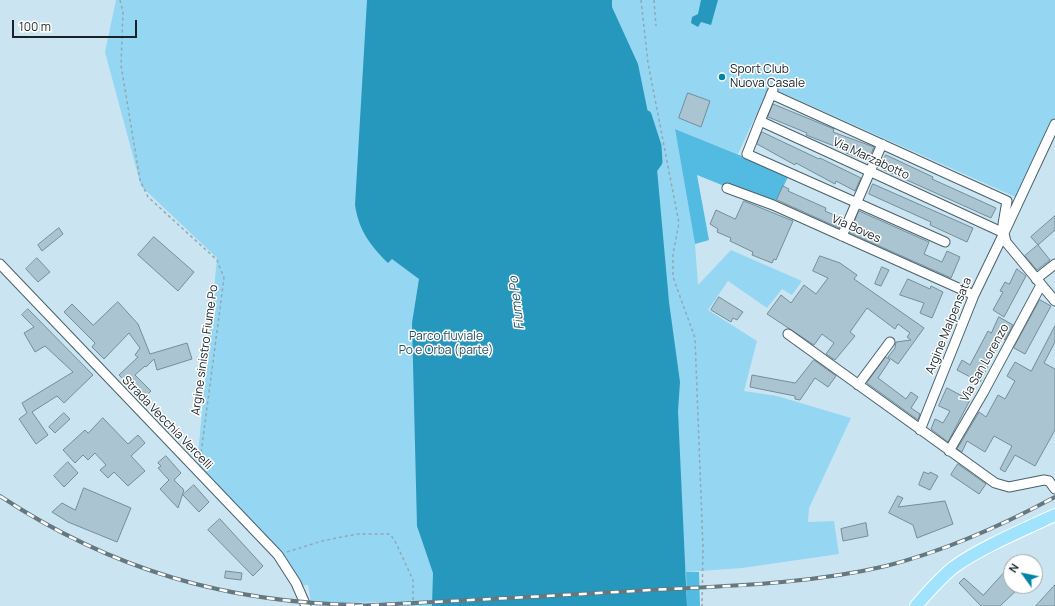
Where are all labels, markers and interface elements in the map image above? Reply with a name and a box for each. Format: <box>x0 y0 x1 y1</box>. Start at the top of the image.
scale bar <box>14 12 139 38</box>
text: 100 m <box>19 18 51 35</box>
place label: Sport Club Nuova Casale <box>730 63 805 91</box>
marker: Sport Club Nuova Casale <box>717 72 727 82</box>
street label: Via Marzabotto <box>830 135 912 183</box>
street label: Via Boves <box>829 212 883 246</box>
water label: Fiume Po <box>506 275 528 331</box>
street label: Argine Malpensata <box>923 275 975 377</box>
street label: Argine sinistro Fiume Po <box>189 284 221 416</box>
street label: Via San Lorenzo <box>958 322 1012 404</box>
park label: Parco fluviale Po e Orba (parte) <box>399 330 493 358</box>
street label: Strada Vecchia Vercelli <box>119 373 215 473</box>
north arrow <box>1003 554 1043 594</box>
text: N <box>1005 560 1022 575</box>

